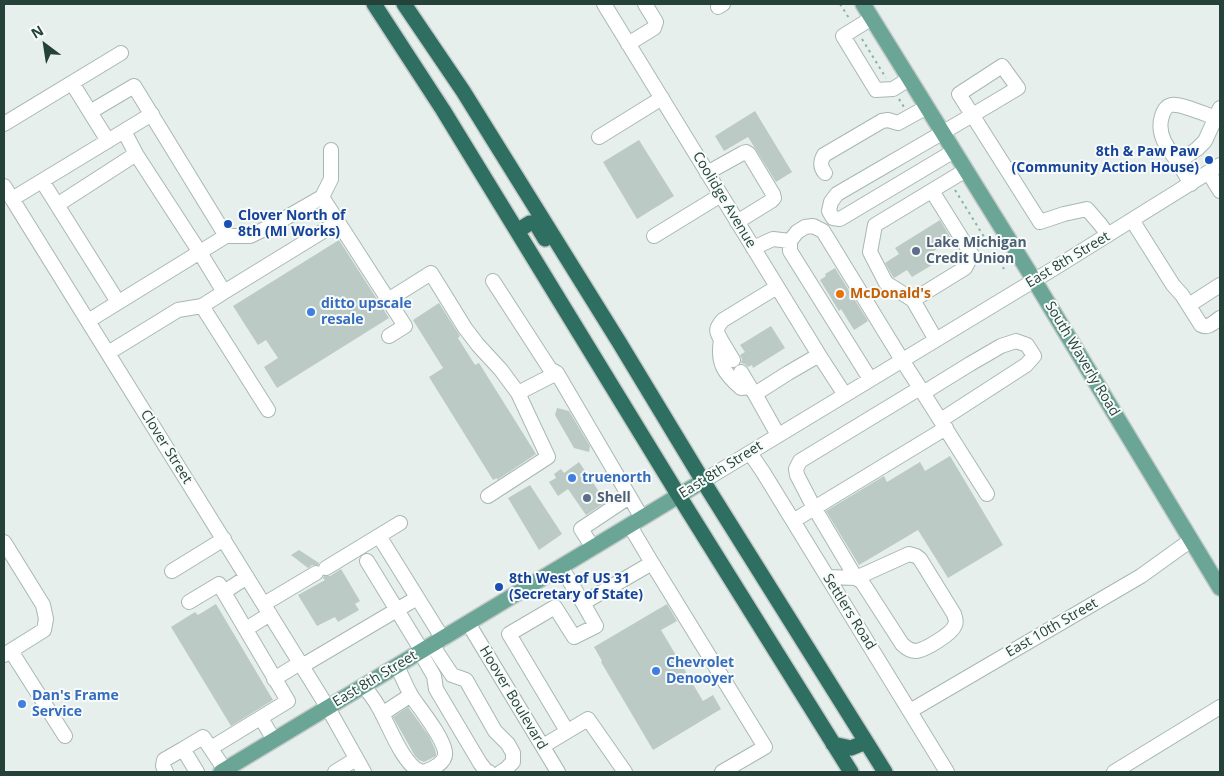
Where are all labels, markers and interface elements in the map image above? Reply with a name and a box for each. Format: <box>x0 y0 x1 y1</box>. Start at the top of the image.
north arrow <box>20 20 70 70</box>
text: N <box>27 21 47 43</box>
place label: 8th & Paw Paw (Community Action House) <box>1012 144 1199 176</box>
street label: Coolidge Avenue <box>689 149 759 251</box>
marker: 8th & Paw Paw (Community Action House) <box>1203 154 1215 166</box>
place label: Clover North of 8th (MI Works) <box>238 208 346 240</box>
marker: Clover North of 8th (MI Works) <box>222 218 234 230</box>
street label: East 8th Street <box>1023 228 1113 292</box>
place label: Lake Michigan Credit Union <box>926 235 1027 268</box>
marker: Lake Michigan Credit Union <box>910 245 922 257</box>
place label: McDonald's <box>850 286 931 302</box>
marker: McDonald's <box>834 288 846 300</box>
place label: ditto upscale resale <box>321 296 412 328</box>
street label: South Waverly Road <box>1041 299 1123 419</box>
marker: ditto upscale resale <box>305 306 317 318</box>
street label: Clover Street <box>137 407 195 487</box>
street label: East 8th Street <box>676 438 766 502</box>
place label: truenorth <box>582 470 651 486</box>
marker: truenorth <box>566 472 578 484</box>
place label: Shell <box>597 490 631 506</box>
marker: Shell <box>581 492 593 504</box>
place label: 8th West of US 31 (Secretary of State) <box>509 571 643 604</box>
street label: Settlers Road <box>819 571 879 653</box>
marker: 8th West of US 31 (Secretary of State) <box>493 581 505 593</box>
street label: East 10th Street <box>1003 595 1101 661</box>
street label: Hoover Boulevard <box>475 643 551 753</box>
street label: East 8th Street <box>330 647 420 711</box>
place label: Chevrolet Denooyer <box>666 655 734 688</box>
marker: Chevrolet Denooyer <box>650 665 662 677</box>
place label: Dan's Frame Service <box>32 688 119 720</box>
marker: Dan's Frame Service <box>16 698 28 710</box>

